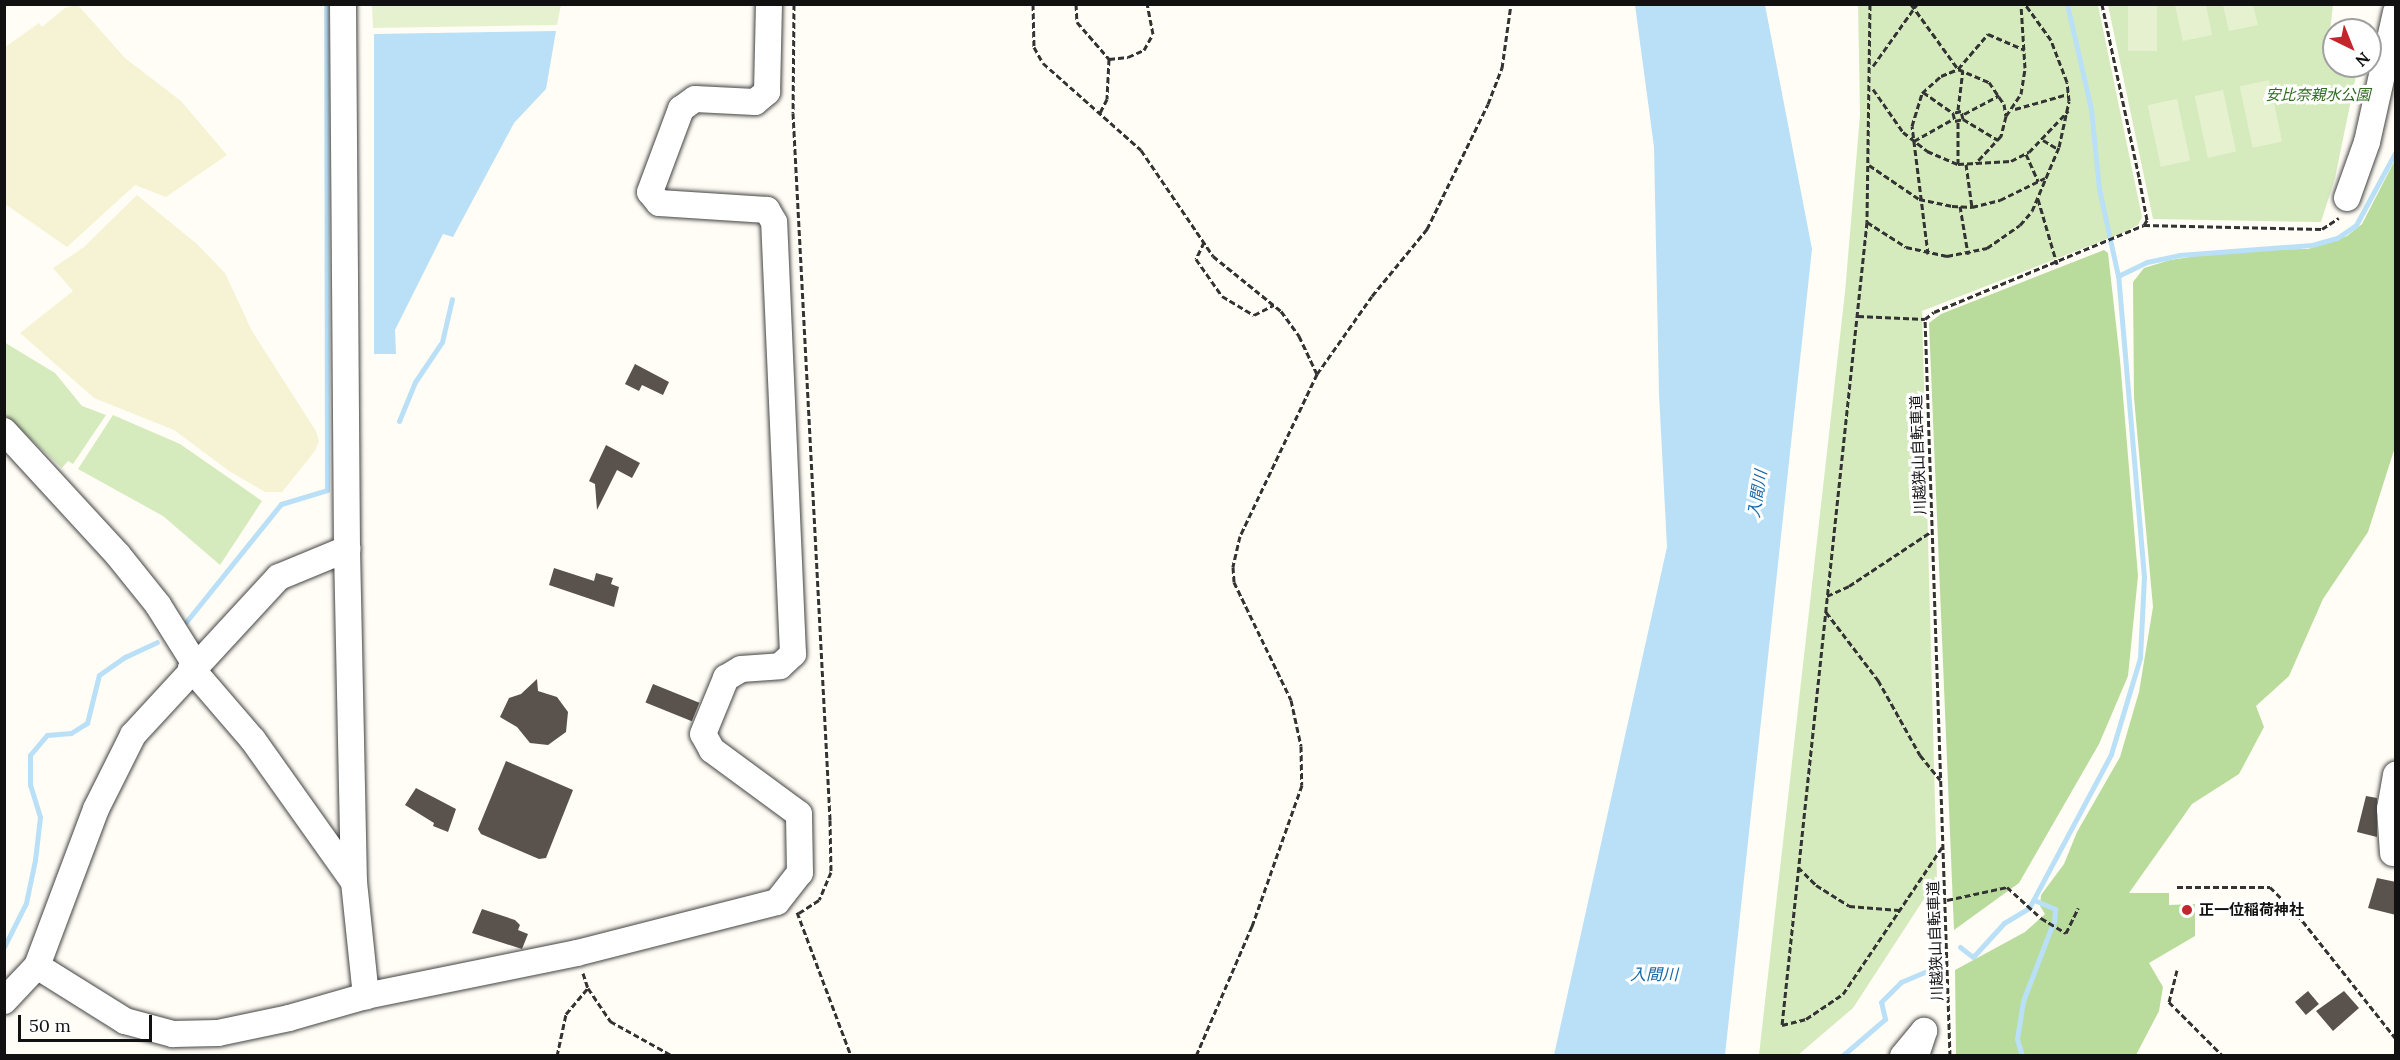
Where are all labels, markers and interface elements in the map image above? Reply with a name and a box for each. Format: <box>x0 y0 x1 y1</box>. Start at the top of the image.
north arrow <box>2322 18 2382 78</box>
text: N <box>2352 48 2374 71</box>
park label: 安比奈親水公園 <box>2266 86 2370 104</box>
street label: 川越狭山自転車道 <box>1907 395 1929 515</box>
water label: 入間川 <box>1744 469 1770 519</box>
street label: 川越狭山自転車道 <box>1924 881 1946 1001</box>
place label: 正一位稲荷神社 <box>2199 901 2304 919</box>
marker: 正一位稲荷神社 <box>2180 903 2194 917</box>
water label: 入間川 <box>1630 964 1678 984</box>
scale bar <box>21 1003 154 1041</box>
text: 50 m <box>29 1014 71 1037</box>

